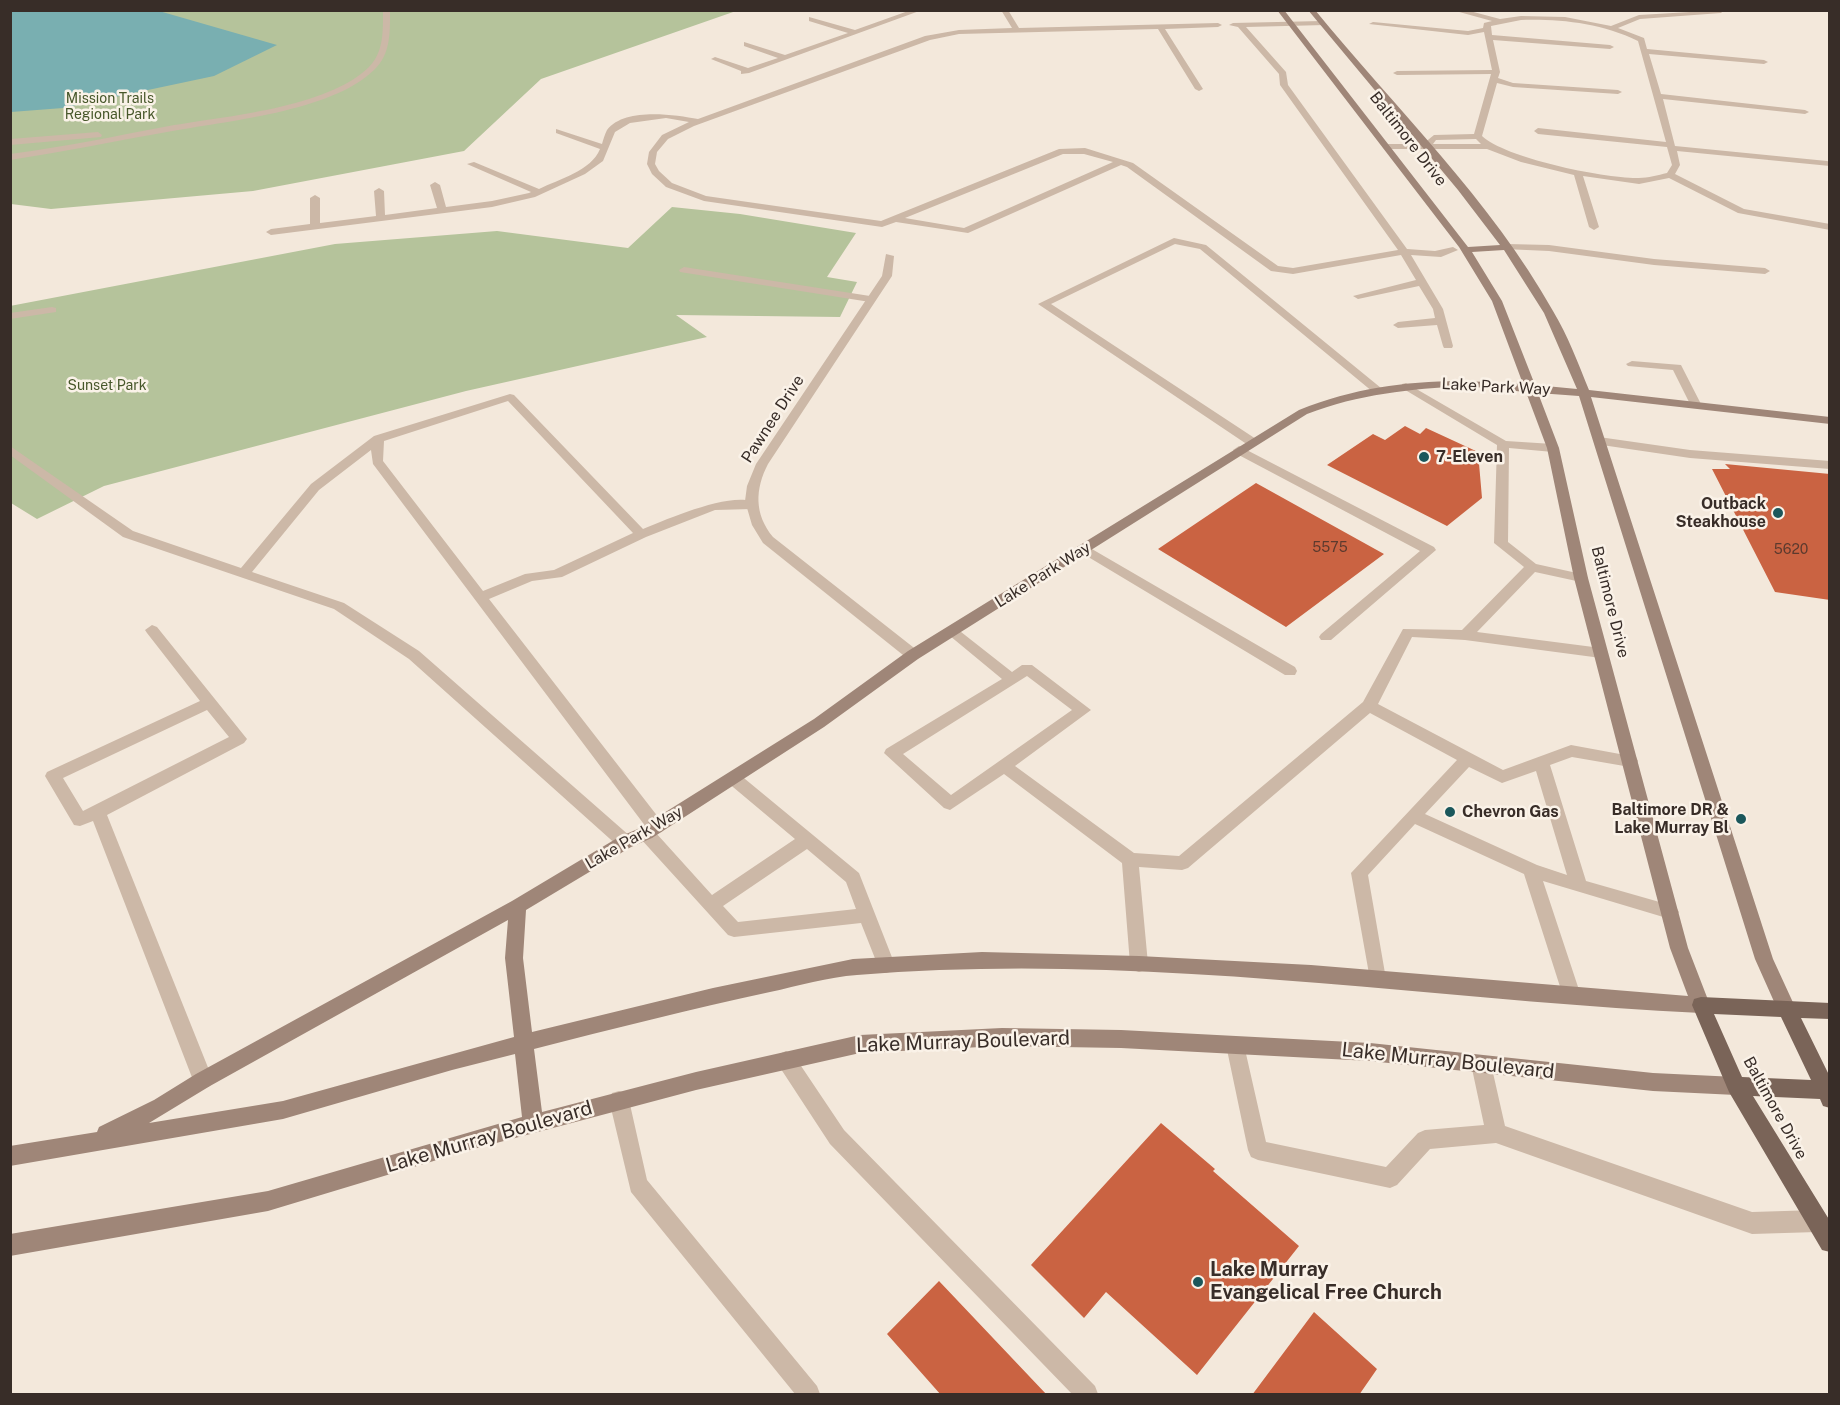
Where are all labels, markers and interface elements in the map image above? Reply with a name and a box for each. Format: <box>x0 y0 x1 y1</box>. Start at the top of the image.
street label: Baltimore Drive <box>1365 88 1451 190</box>
park label: Mission Trails Regional Park <box>65 91 155 124</box>
street label: Pawnee Drive <box>738 372 808 466</box>
street label: Lake Park Way <box>1441 375 1551 399</box>
park label: Sunset Park <box>67 378 147 394</box>
place label: 7-Eleven <box>1436 447 1503 467</box>
marker: 7-Eleven <box>1417 450 1431 464</box>
place label: Outback Steakhouse <box>1675 494 1766 532</box>
marker: Outback Steakhouse <box>1771 506 1785 520</box>
street label: Lake Park Way <box>992 538 1094 612</box>
house number: 5575 <box>1312 540 1348 556</box>
house number: 5620 <box>1774 542 1808 558</box>
street label: Baltimore Drive <box>1587 544 1633 660</box>
place label: Baltimore DR & Lake Murray Bl <box>1612 800 1729 838</box>
street label: Lake Park Way <box>582 802 686 874</box>
place label: Chevron Gas <box>1462 802 1559 822</box>
marker: Chevron Gas <box>1443 805 1457 819</box>
marker: Baltimore DR & Lake Murray Bl <box>1734 812 1748 826</box>
street label: Lake Murray Boulevard <box>856 1026 1070 1058</box>
street label: Lake Murray Boulevard <box>1340 1038 1556 1084</box>
street label: Baltimore Drive <box>1739 1053 1811 1163</box>
street label: Lake Murray Boulevard <box>383 1096 595 1178</box>
place label: Lake Murray Evangelical Free Church <box>1210 1258 1442 1305</box>
marker: Lake Murray Evangelical Free Church <box>1191 1275 1205 1289</box>

